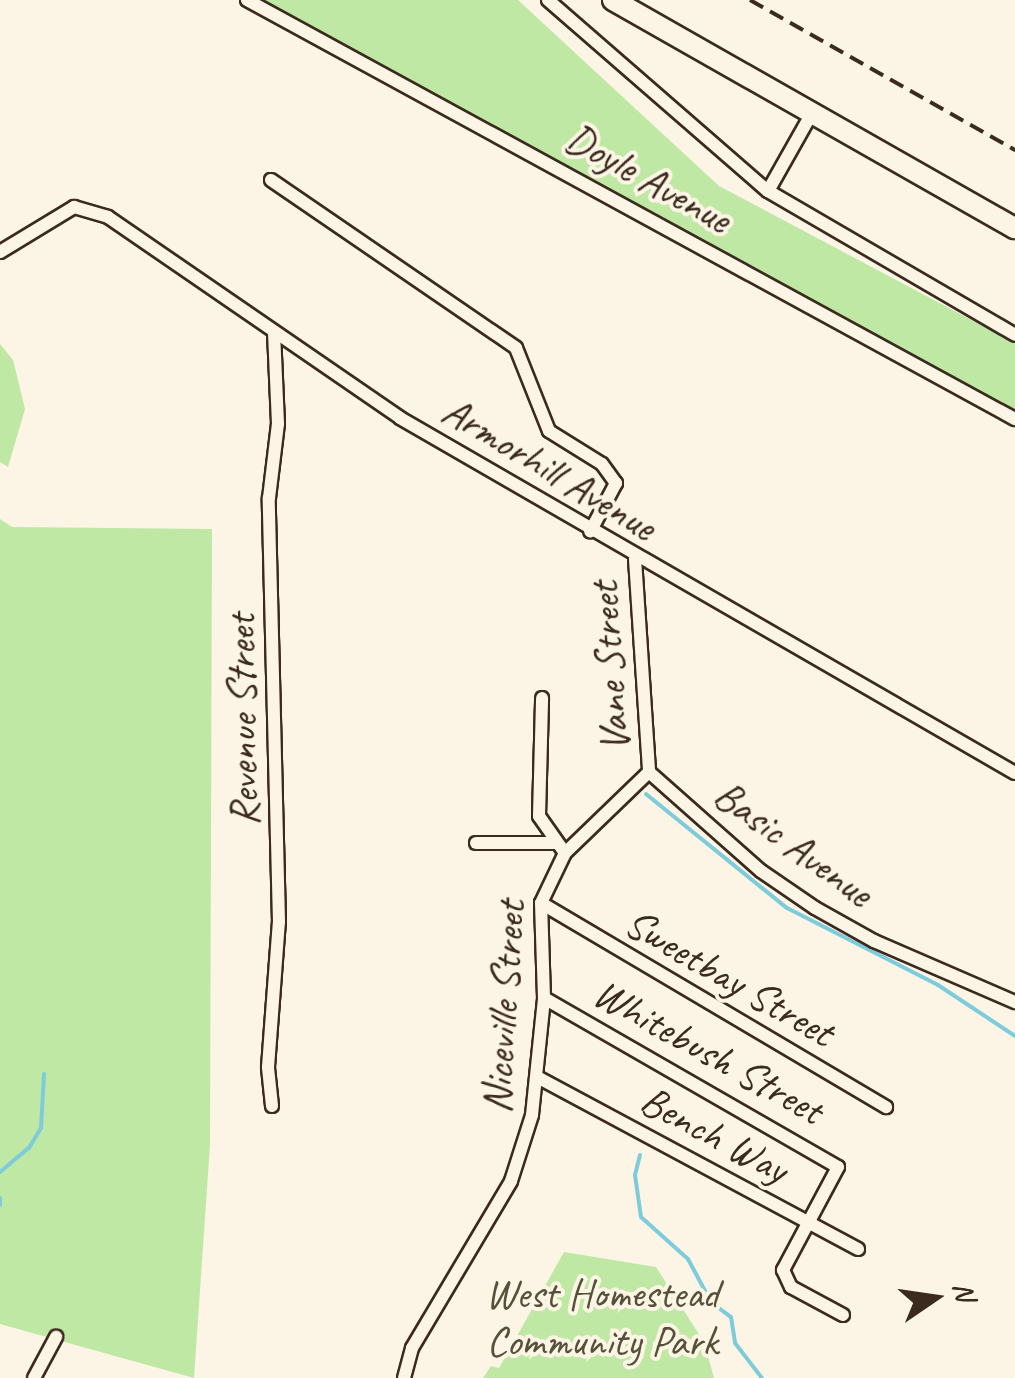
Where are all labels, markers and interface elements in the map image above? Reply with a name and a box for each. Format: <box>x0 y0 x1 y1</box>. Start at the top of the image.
street label: Doyle Avenue <box>557 113 739 245</box>
street label: Armorhill Avenue <box>433 386 665 552</box>
street label: Vane Street <box>579 580 641 754</box>
street label: Revenue Street <box>216 613 270 827</box>
street label: Basic Avenue <box>704 770 882 918</box>
street label: Sweetbay Street <box>615 898 843 1058</box>
street label: Niceville Street <box>471 899 537 1115</box>
street label: Whitebush Street <box>584 968 832 1136</box>
street label: Bench Way <box>631 1075 797 1195</box>
north arrow <box>885 1248 985 1348</box>
park label: West Homestead Community Park <box>484 1269 720 1368</box>
text: N <box>946 1279 984 1304</box>

